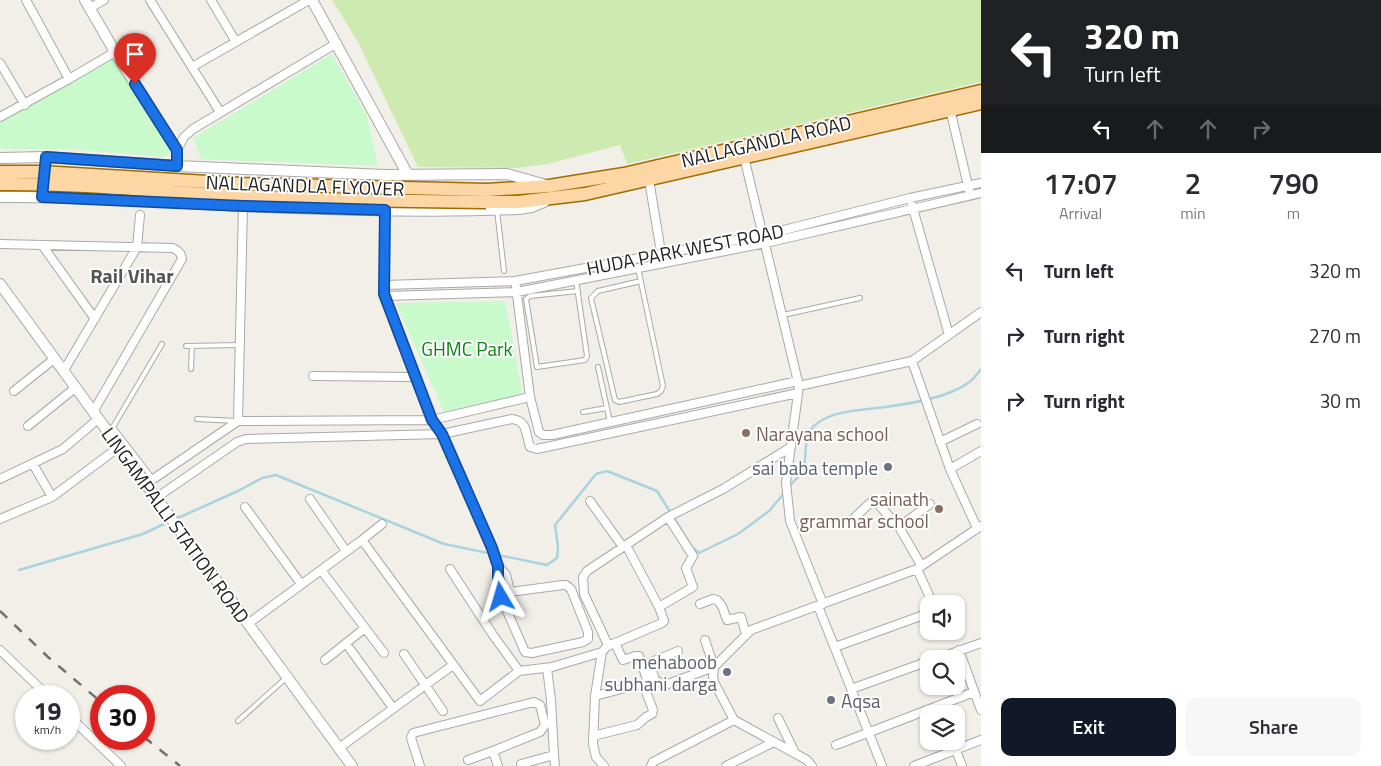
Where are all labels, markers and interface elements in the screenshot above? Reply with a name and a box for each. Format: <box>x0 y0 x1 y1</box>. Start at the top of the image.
text: 320 m <box>1084 9 1180 63</box>
icon: left <box>1001 20 1066 85</box>
pin <box>114 33 156 84</box>
icon: arrive <box>121 40 149 68</box>
text: Turn left <box>1084 57 1161 91</box>
street label: NALLAGANDLA ROAD <box>678 107 854 175</box>
icon: left <box>1088 115 1116 143</box>
icon: ahead <box>1141 115 1169 143</box>
icon: ahead <box>1194 115 1222 143</box>
icon: right <box>1247 115 1275 143</box>
text: 17:07 <box>1043 160 1118 206</box>
text: 2 <box>1185 160 1201 206</box>
text: 790 <box>1268 160 1319 206</box>
street label: NALLAGANDLA FLYOVER <box>205 167 405 203</box>
text: Arrival <box>1059 201 1102 225</box>
text: min <box>1180 201 1206 225</box>
text: m <box>1287 201 1300 225</box>
street label: HUDA PARK WEST ROAD <box>584 216 786 282</box>
text: Turn left <box>1044 256 1114 285</box>
text: 320 m <box>1309 256 1361 285</box>
icon: left <box>1001 257 1029 285</box>
district label: Rail Vihar <box>90 260 174 291</box>
text: Turn right <box>1044 321 1125 350</box>
text: 270 m <box>1309 321 1361 350</box>
icon: right <box>1001 322 1029 350</box>
park label: GHMC Park <box>421 334 513 363</box>
text: Turn right <box>1044 386 1125 415</box>
text: 30 m <box>1320 386 1361 415</box>
icon: right <box>1001 387 1029 415</box>
place label: Narayana school <box>756 419 889 448</box>
street label: LINGAMPALLI STATION ROAD <box>95 421 257 629</box>
marker: Narayana school <box>740 427 752 439</box>
place label: sai baba temple <box>752 453 878 482</box>
marker: sai baba temple <box>882 461 894 473</box>
place label: sainath grammar school <box>799 484 929 535</box>
marker: sainath grammar school <box>933 503 945 515</box>
position arrow <box>474 570 526 622</box>
map controls <box>920 595 965 750</box>
button: sound <box>920 595 965 640</box>
place label: mehaboob subhani darga <box>605 647 717 698</box>
button: search <box>920 650 965 695</box>
marker: mehaboob subhani darga <box>721 666 733 678</box>
speed limit sign: 30 <box>90 685 155 750</box>
place label: Aqsa <box>841 686 881 715</box>
text: 19 <box>33 692 62 730</box>
marker: Aqsa <box>825 694 837 706</box>
button: Exit <box>1001 698 1176 756</box>
button: Share <box>1186 698 1361 756</box>
button: layers <box>920 705 965 750</box>
text: km/h <box>34 720 61 739</box>

